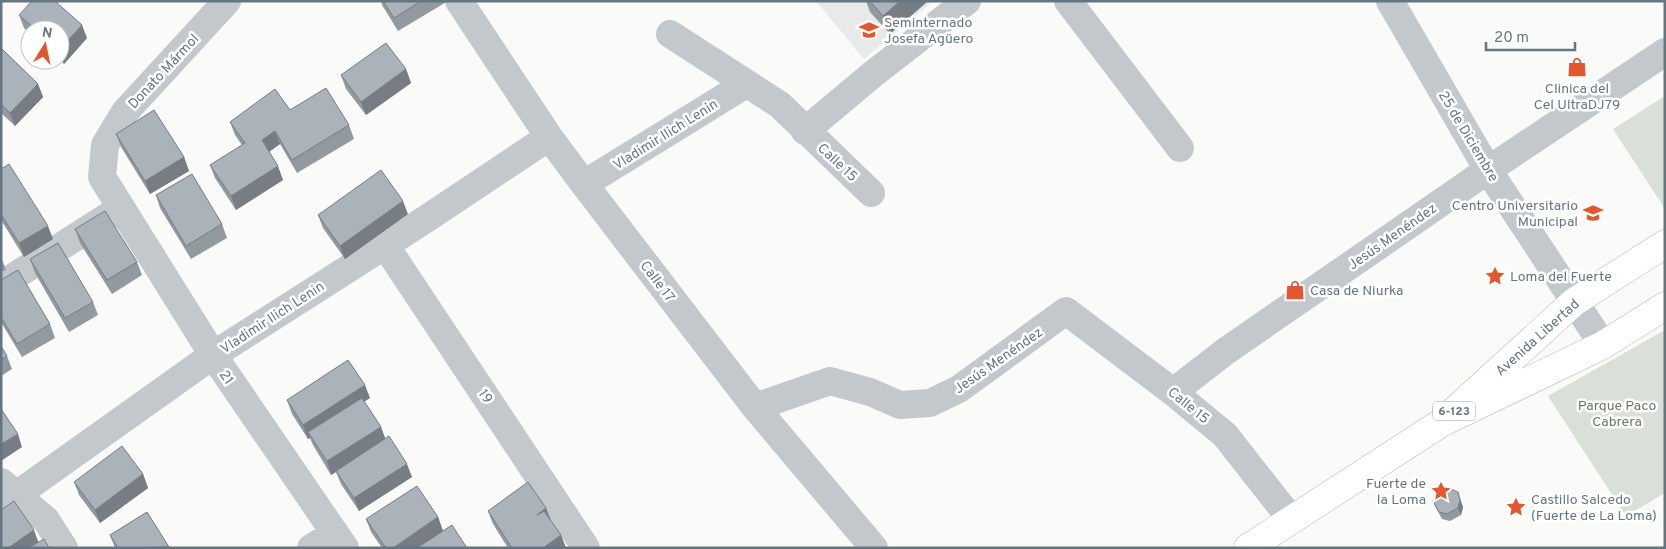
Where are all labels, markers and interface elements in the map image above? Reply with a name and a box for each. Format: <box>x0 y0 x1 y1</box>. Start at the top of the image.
place label: Seminternado Josefa Agüero <box>884 15 974 48</box>
school or university icon: Seminternado Josefa Agüero <box>858 19 880 41</box>
north arrow <box>20 20 70 70</box>
scale bar <box>1486 20 1575 52</box>
text: N <box>41 24 53 43</box>
text: 20 m <box>1494 29 1529 48</box>
street label: Donato Mármol <box>125 31 203 113</box>
shop icon: Clinica del Cel UltraDJ79 <box>1566 56 1588 78</box>
place label: Clinica del Cel UltraDJ79 <box>1534 81 1620 114</box>
street label: 25 de Diciembre <box>1434 88 1501 185</box>
street label: Vladimir Ilich Lenin <box>610 96 721 174</box>
street label: Calle 15 <box>813 140 861 186</box>
place label: Centro Universitario Municipal <box>1452 198 1578 231</box>
street label: Jesús Menéndez <box>1345 200 1440 274</box>
school or university icon: Centro Universitario Municipal <box>1582 202 1604 224</box>
street label: Calle 17 <box>636 258 678 306</box>
place icon: Loma del Fuerte <box>1484 265 1506 287</box>
place label: Loma del Fuerte <box>1510 269 1612 286</box>
street label: Vladimir Ilich Lenin <box>218 278 328 358</box>
shop icon: Casa de Niurka <box>1284 279 1306 301</box>
place label: Casa de Niurka <box>1310 283 1403 300</box>
street label: Avenida Libertad <box>1493 296 1583 380</box>
street label: Jesús Menéndez <box>951 324 1046 398</box>
street label: 21 <box>215 367 237 388</box>
street label: Calle 15 <box>1164 384 1212 428</box>
street label: 19 <box>474 386 496 407</box>
park label: Parque Paco Cabrera <box>1578 398 1657 431</box>
road number: 6-123 <box>1433 402 1475 421</box>
place label: Fuerte de la Loma <box>1366 476 1426 509</box>
place icon: Fuerte de la Loma <box>1430 480 1452 502</box>
place label: Castillo Salcedo (Fuerte de La Loma) <box>1531 492 1657 525</box>
place icon: Castillo Salcedo (Fuerte de La Loma) <box>1505 496 1527 518</box>

